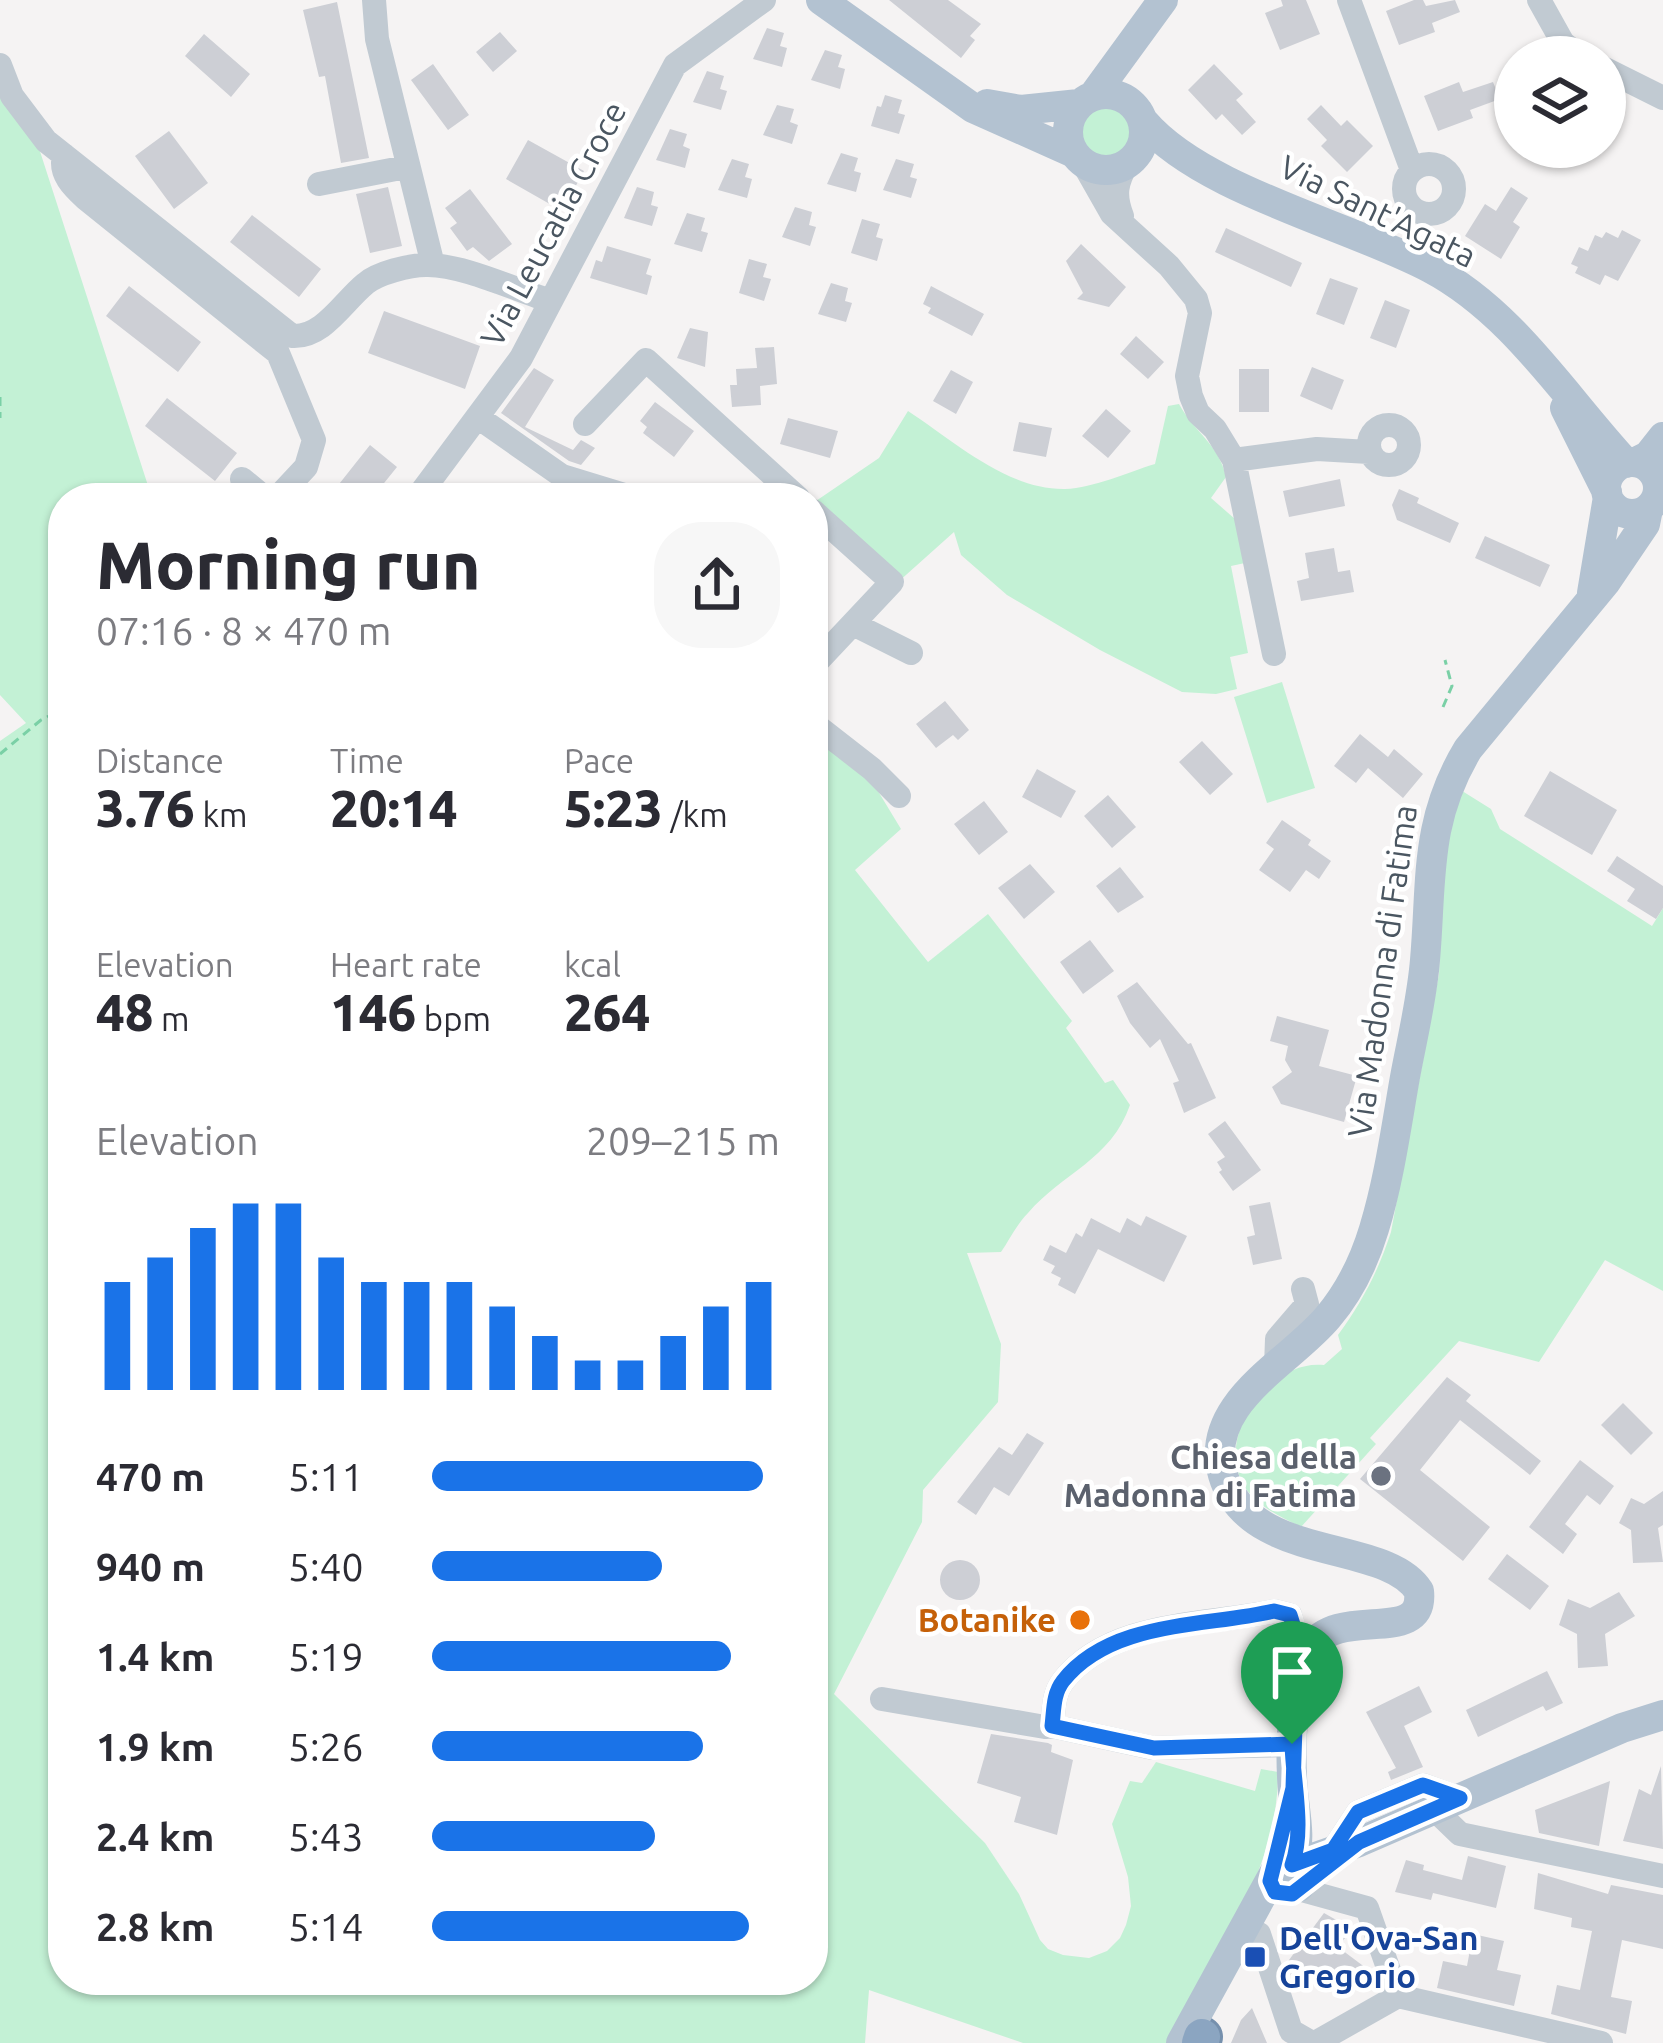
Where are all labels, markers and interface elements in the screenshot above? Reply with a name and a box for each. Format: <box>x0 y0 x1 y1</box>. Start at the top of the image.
map controls <box>1494 36 1626 168</box>
button: layers <box>1494 36 1626 168</box>
street label: Via Leucatia Croce <box>472 95 633 352</box>
street label: Via Sant'Agata <box>1274 147 1482 274</box>
button: share <box>654 522 780 648</box>
text: Morning run <box>96 527 481 601</box>
text: 07:16 · 8 × 470 m <box>96 609 391 652</box>
text: Distance <box>96 742 224 779</box>
text: Time <box>330 742 404 779</box>
text: Pace <box>564 742 634 779</box>
text: 3.76 <box>96 779 195 837</box>
text: 20:14 <box>330 779 458 837</box>
text: 5:23 <box>564 779 663 837</box>
text: km <box>195 796 248 833</box>
text: /km <box>663 796 728 833</box>
street label: Via Madonna di Fatima <box>1340 802 1423 1140</box>
text: Elevation <box>96 946 234 983</box>
text: Heart rate <box>330 946 482 983</box>
text: kcal <box>564 946 621 983</box>
text: 48 <box>96 983 154 1041</box>
text: 146 <box>330 983 416 1041</box>
text: 264 <box>564 983 650 1041</box>
text: m <box>154 1000 190 1037</box>
text: bpm <box>416 1000 491 1037</box>
text: Elevation <box>96 1119 259 1162</box>
text: 209–215 m <box>586 1119 780 1162</box>
place label: Chiesa della Madonna di Fatima <box>1064 1438 1357 1513</box>
text: 470 m <box>96 1455 205 1498</box>
text: 5:11 <box>288 1455 364 1498</box>
marker: Chiesa della Madonna di Fatima <box>1368 1463 1394 1489</box>
text: 940 m <box>96 1545 205 1588</box>
text: 5:40 <box>288 1545 364 1588</box>
place label: Botanike <box>918 1601 1056 1638</box>
marker: Botanike <box>1067 1607 1093 1633</box>
pin <box>1241 1621 1343 1744</box>
text: 1.4 km <box>96 1635 214 1678</box>
text: 5:19 <box>288 1635 364 1678</box>
icon: arrive <box>1259 1639 1325 1705</box>
text: 1.9 km <box>96 1725 214 1768</box>
text: 5:26 <box>288 1725 364 1768</box>
text: 2.4 km <box>96 1815 214 1858</box>
text: 5:43 <box>288 1815 364 1858</box>
text: 2.8 km <box>96 1905 214 1948</box>
text: 5:14 <box>288 1905 364 1948</box>
place label: Dell'Ova-San Gregorio <box>1279 1919 1478 1994</box>
marker: Dell'Ova-San Gregorio <box>1242 1944 1268 1970</box>

